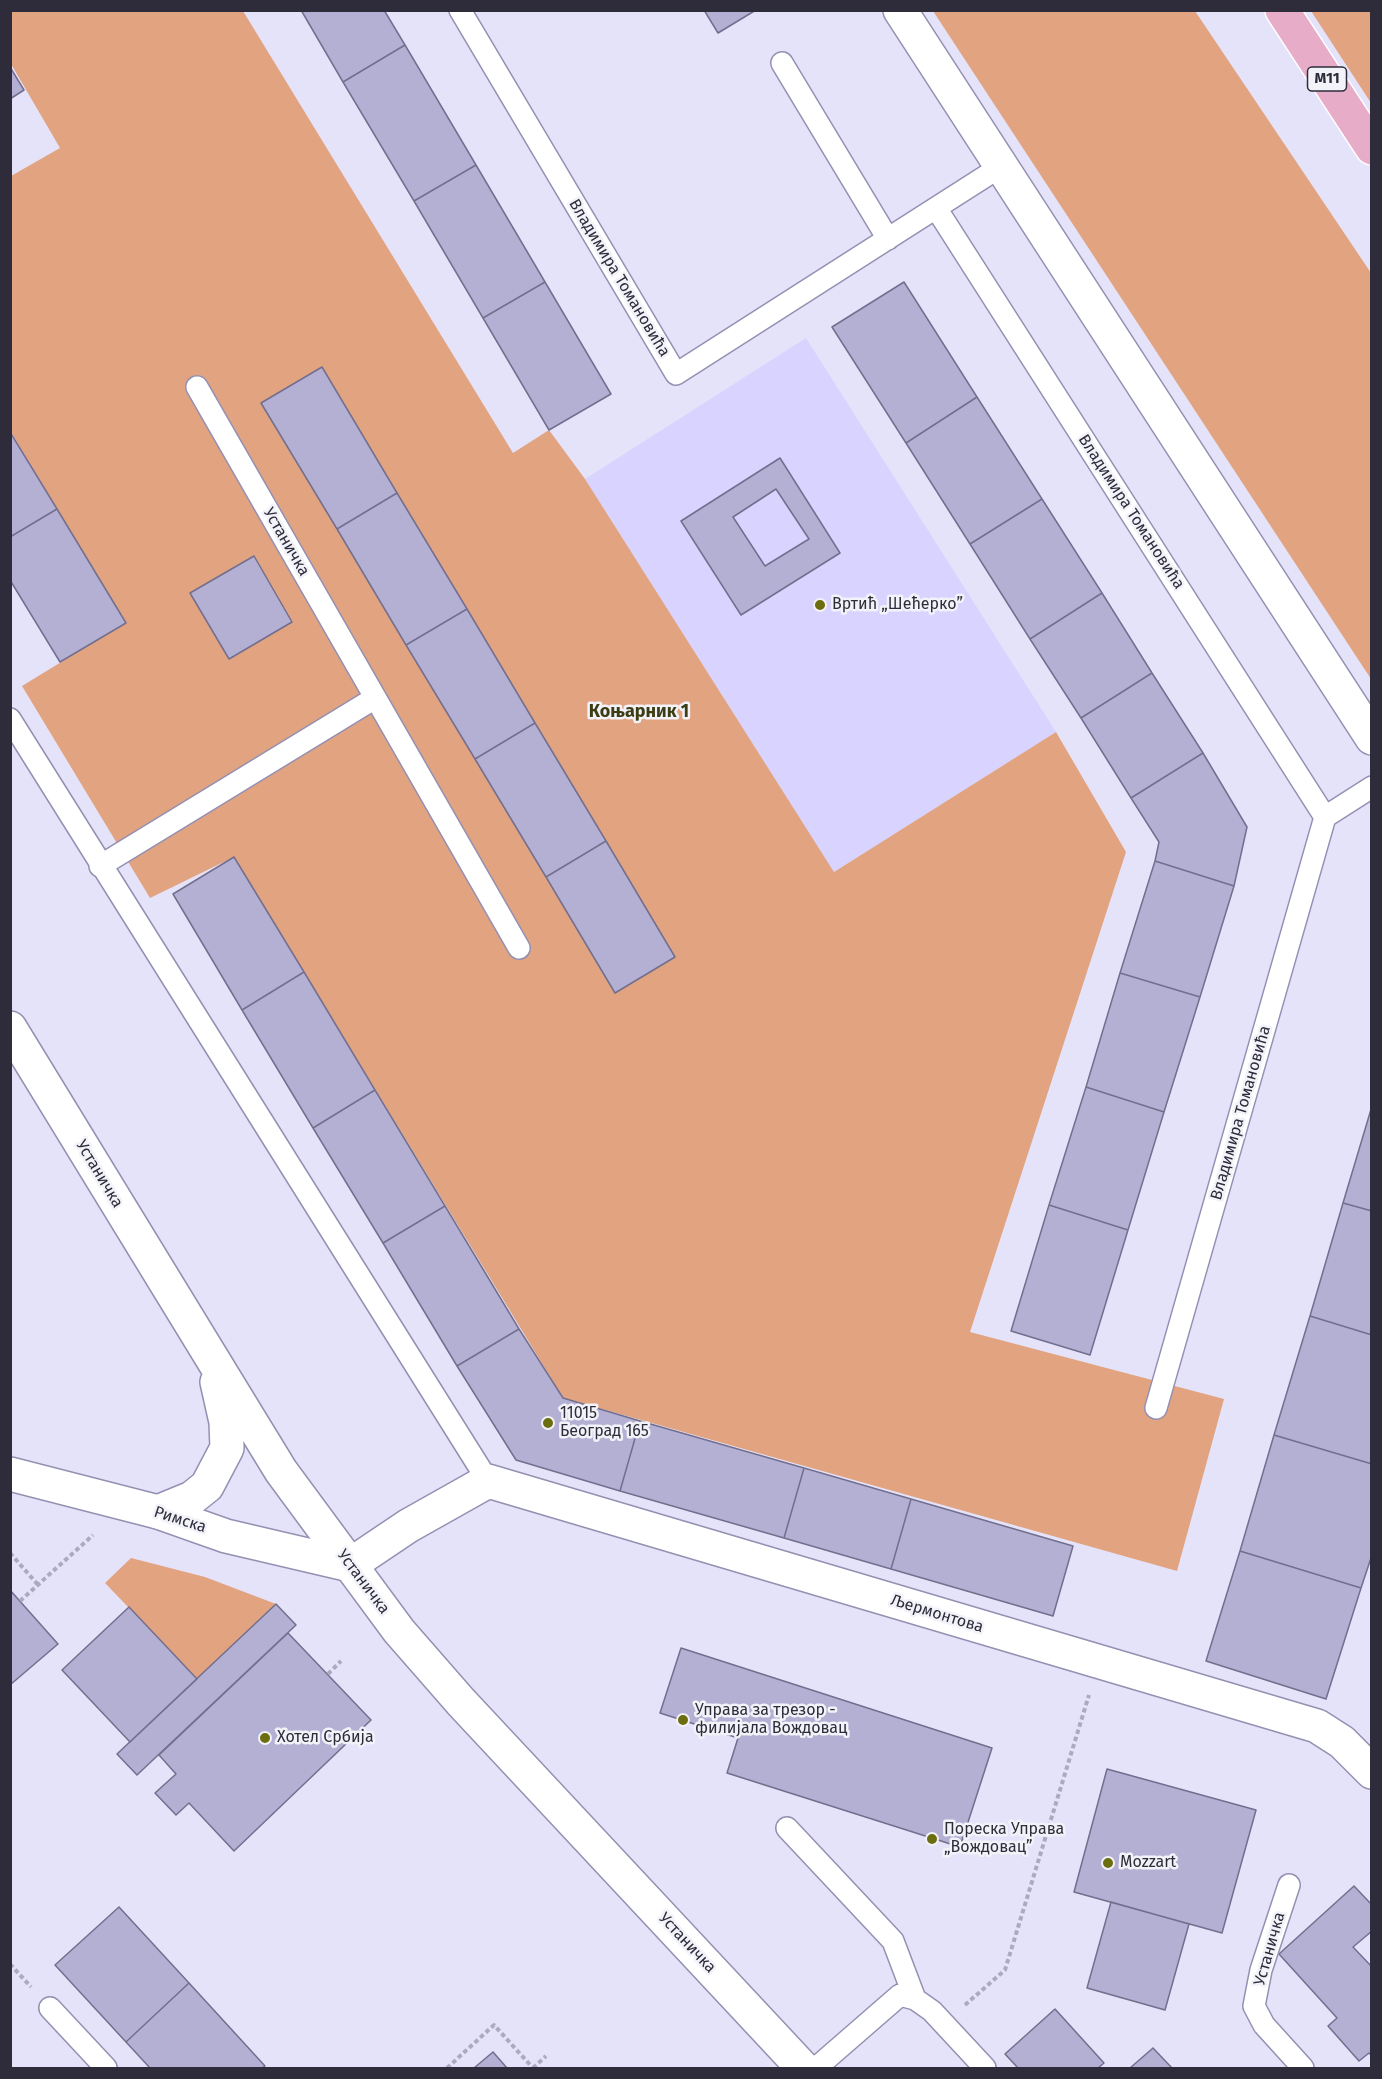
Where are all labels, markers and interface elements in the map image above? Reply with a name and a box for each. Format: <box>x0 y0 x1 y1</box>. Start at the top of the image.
road number: M11 <box>1308 67 1346 91</box>
street label: Владимира Томановића <box>564 196 674 360</box>
street label: Владимира Томановића <box>1074 431 1188 593</box>
street label: Устаничка <box>259 504 313 580</box>
place label: Вртић „Шећерко” <box>832 595 963 615</box>
marker: Вртић „Шећерко” <box>813 598 827 612</box>
district label: Коњарник 1 <box>589 701 689 723</box>
street label: Владимира Томановића <box>1207 1024 1275 1202</box>
street label: Устаничка <box>71 1137 127 1211</box>
place label: 11015 Београд 165 <box>560 1404 649 1442</box>
marker: 11015 Београд 165 <box>541 1416 555 1430</box>
street label: Римска <box>151 1503 209 1537</box>
street label: Устаничка <box>333 1546 393 1618</box>
street label: Љермонтова <box>888 1591 986 1637</box>
place label: Управа за трезор - филијала Вождовац <box>695 1701 847 1739</box>
marker: Управа за трезор - филијала Вождовац <box>676 1713 690 1727</box>
place label: Хотел Србија <box>277 1728 374 1748</box>
marker: Хотел Србија <box>258 1731 272 1745</box>
place label: Пореска Управа „Вождовац” <box>944 1820 1064 1858</box>
marker: Пореска Управа „Вождовац” <box>925 1832 939 1846</box>
place label: Mozzart <box>1120 1853 1176 1873</box>
marker: Mozzart <box>1101 1856 1115 1870</box>
street label: Устаничка <box>654 1909 720 1977</box>
street label: Устаничка <box>1250 1910 1290 1988</box>

